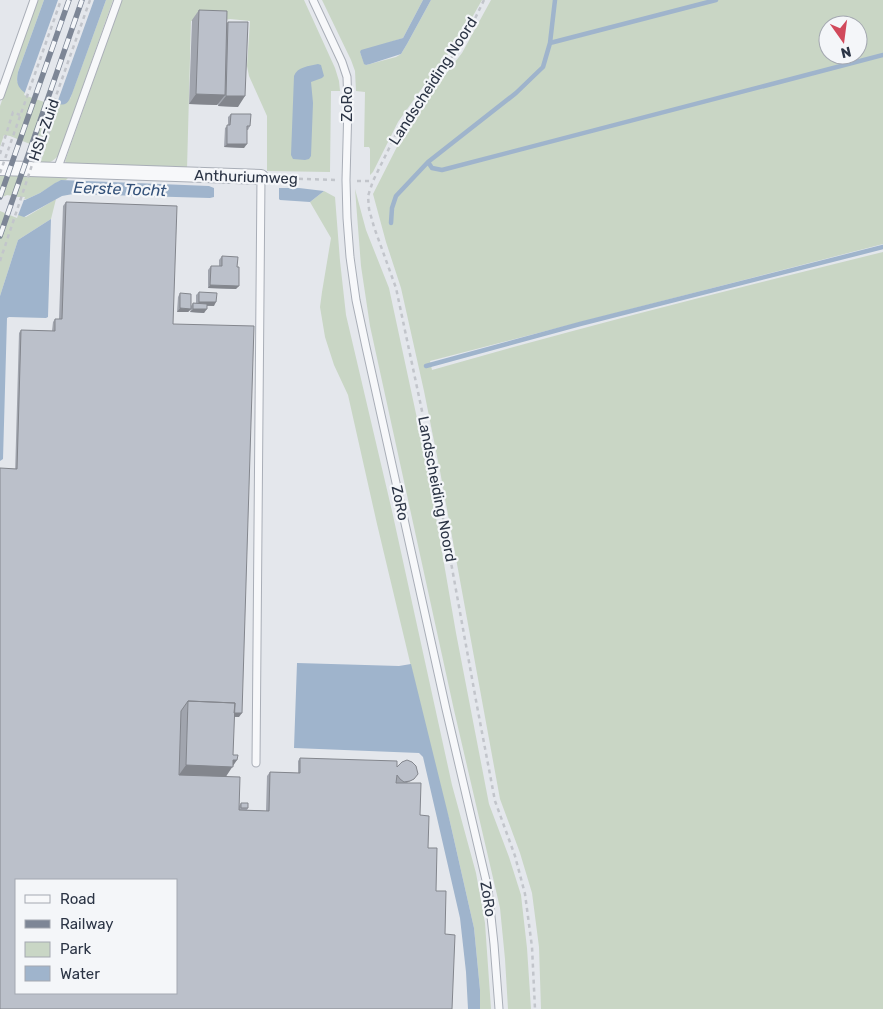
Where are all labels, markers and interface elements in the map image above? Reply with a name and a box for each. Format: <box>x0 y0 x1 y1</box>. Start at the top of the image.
street label: Landscheiding Noord <box>385 14 481 148</box>
north arrow <box>818 15 868 65</box>
text: N <box>839 43 853 62</box>
street label: ZoRo <box>338 86 356 122</box>
street label: HSL-Zuid <box>25 97 63 163</box>
street label: Anthuriumweg <box>194 166 298 188</box>
water label: Eerste Tocht <box>73 178 168 200</box>
street label: Landscheiding Noord <box>414 415 460 563</box>
street label: ZoRo <box>387 484 413 522</box>
legend <box>15 879 178 994</box>
street label: ZoRo <box>476 880 500 918</box>
text: Road <box>60 890 96 908</box>
text: Railway <box>60 915 114 933</box>
text: Park <box>60 940 91 958</box>
text: Water <box>60 965 100 983</box>

